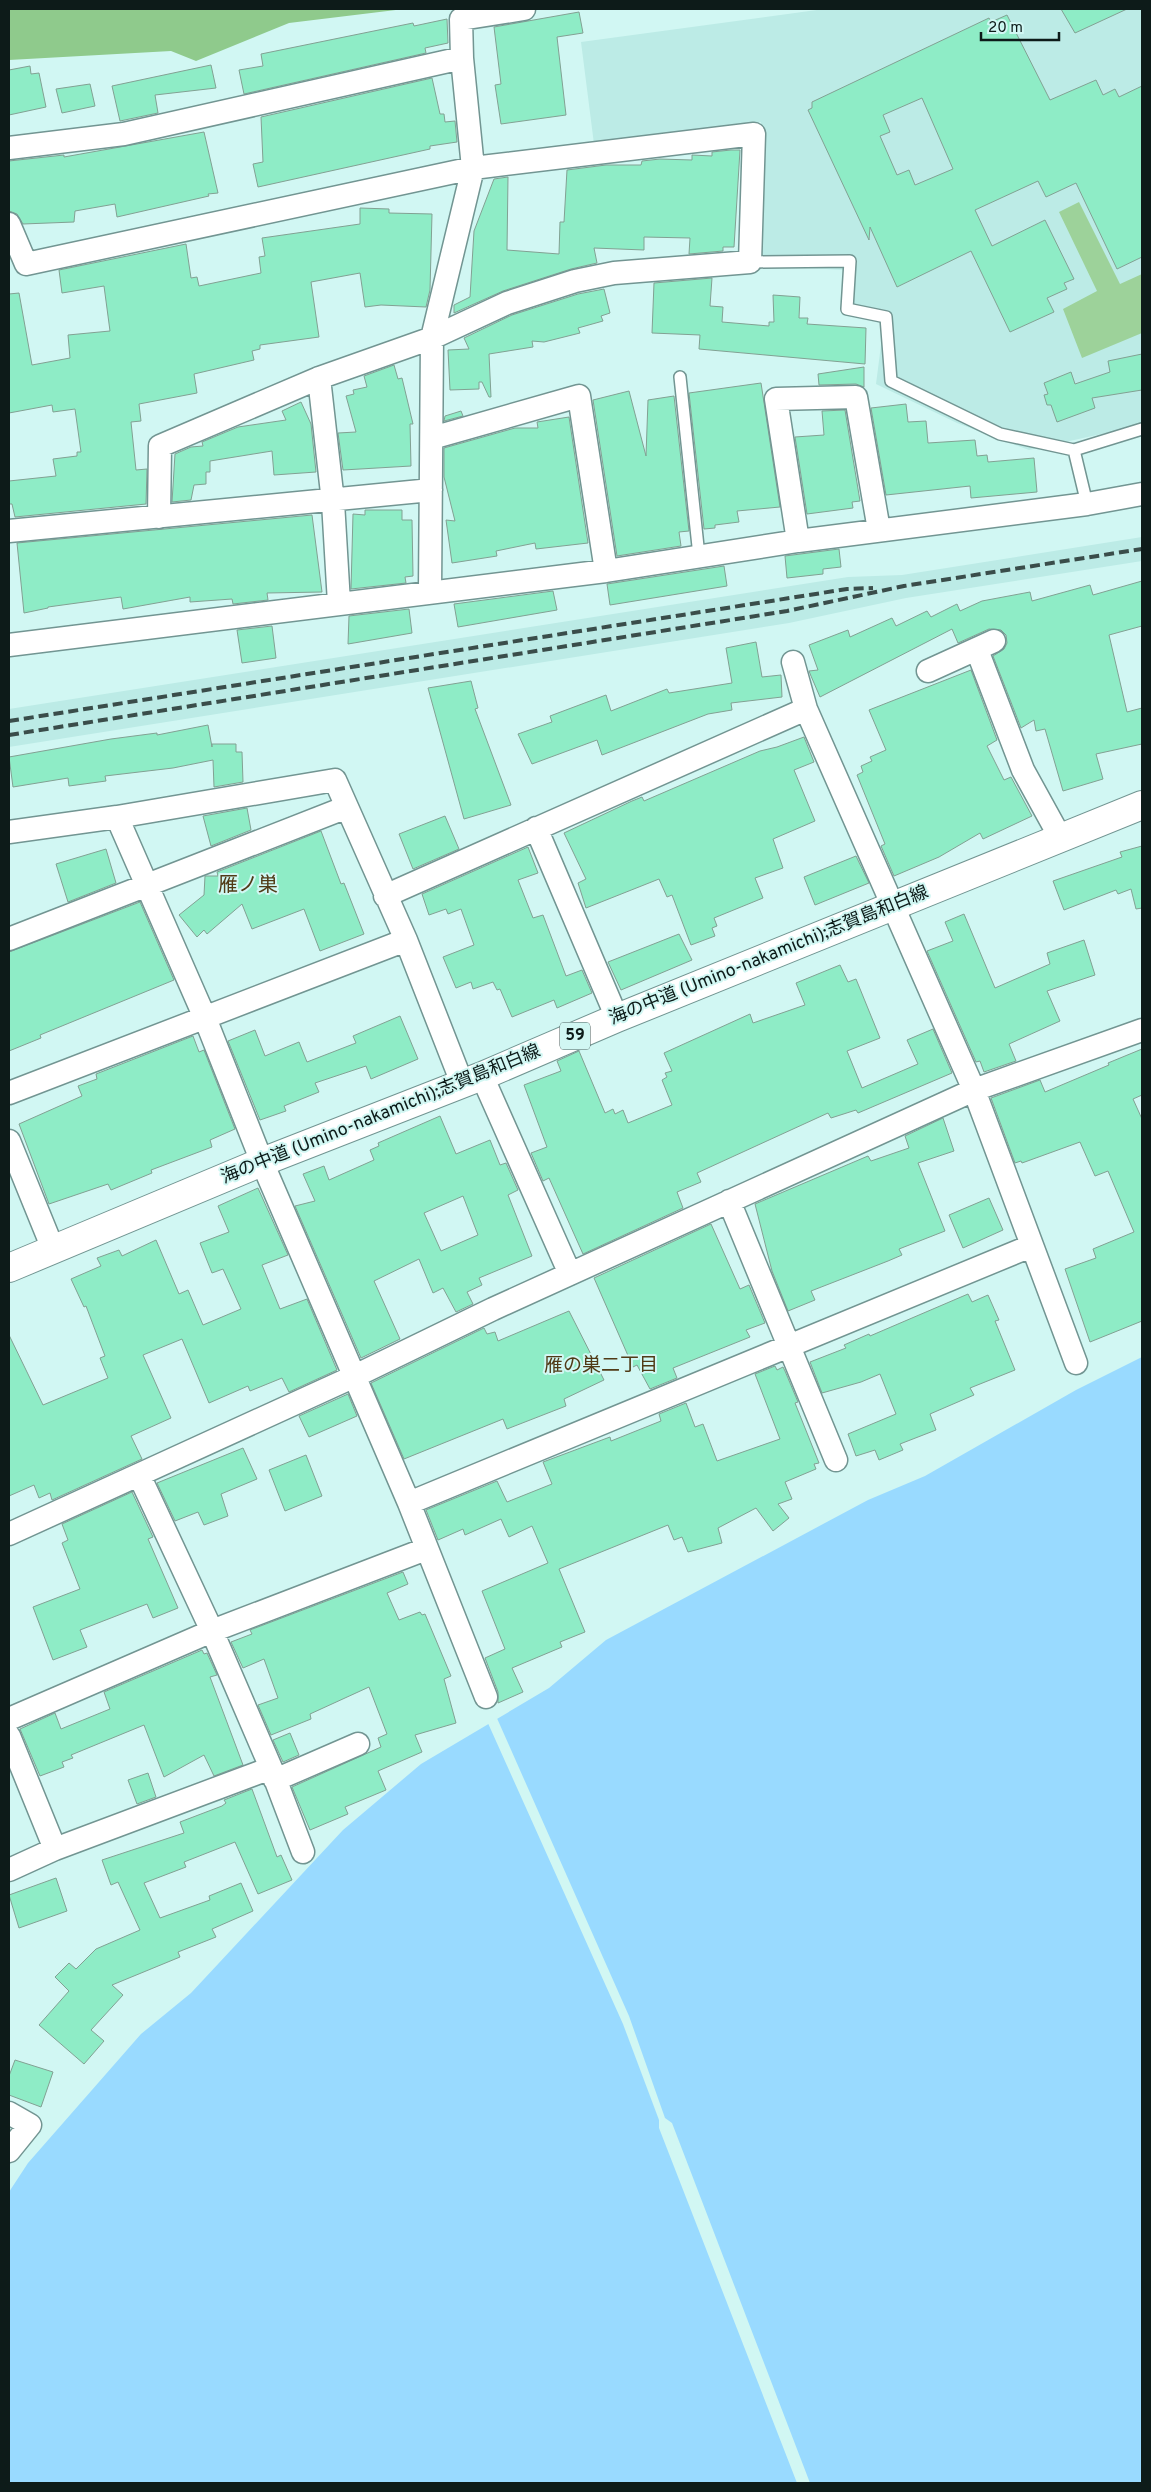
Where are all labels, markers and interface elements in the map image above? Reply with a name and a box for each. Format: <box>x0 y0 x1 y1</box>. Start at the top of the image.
scale bar <box>981 10 1058 42</box>
text: 20 m <box>988 19 1023 38</box>
district label: 雁ノ巣 <box>218 873 278 899</box>
street label: 海の中道 (Umino-nakamichi);志賀島和白線 <box>606 881 932 1031</box>
road number: 59 <box>560 1022 590 1050</box>
street label: 海の中道 (Umino-nakamichi);志賀島和白線 <box>218 1040 544 1190</box>
district label: 雁の巣二丁目 <box>544 1354 658 1378</box>

